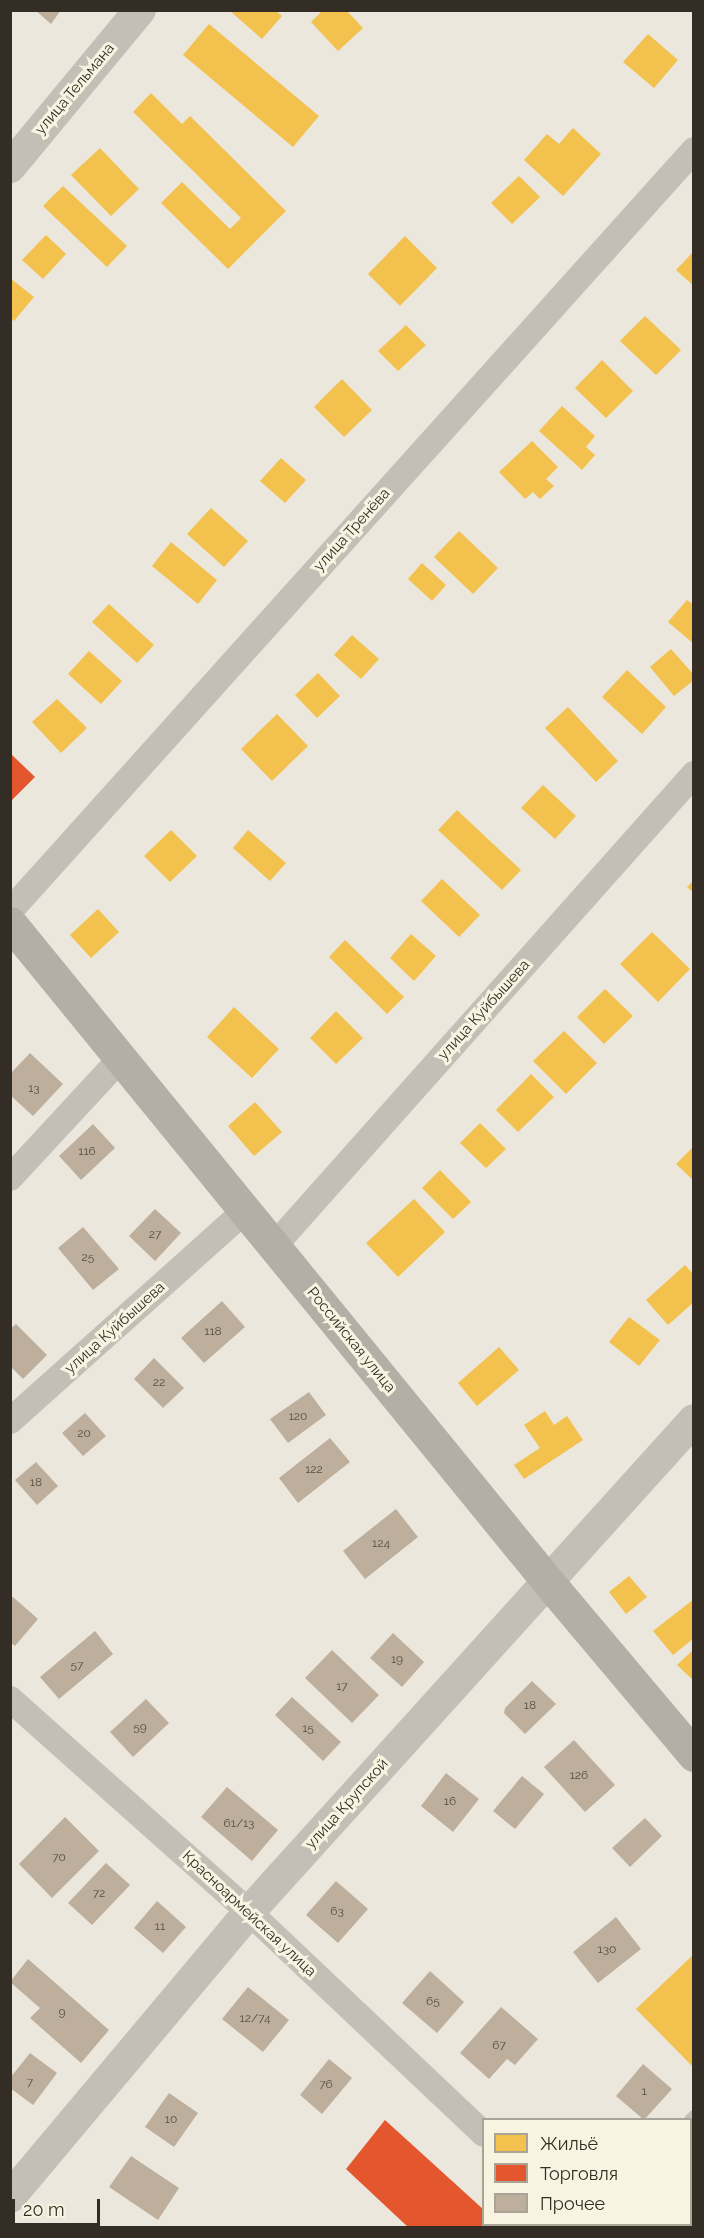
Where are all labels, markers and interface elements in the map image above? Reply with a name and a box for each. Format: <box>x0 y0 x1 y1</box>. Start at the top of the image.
street label: улица Тельмана <box>31 40 119 138</box>
street label: улица Тренёва <box>310 485 394 575</box>
street label: улица Куйбышева <box>434 956 534 1064</box>
house number: 13 <box>28 1082 40 1096</box>
house number: 116 <box>78 1145 96 1159</box>
house number: 27 <box>149 1228 161 1242</box>
house number: 25 <box>82 1251 94 1265</box>
street label: улица Куйбышева <box>61 1278 169 1378</box>
street label: Российская улица <box>303 1284 399 1396</box>
house number: 118 <box>204 1325 222 1339</box>
house number: 22 <box>153 1376 165 1390</box>
house number: 120 <box>289 1410 307 1424</box>
house number: 20 <box>77 1427 91 1441</box>
house number: 122 <box>305 1463 323 1477</box>
house number: 18 <box>30 1476 42 1490</box>
house number: 124 <box>372 1537 390 1551</box>
house number: 19 <box>391 1653 403 1667</box>
house number: 57 <box>71 1659 83 1673</box>
house number: 17 <box>336 1680 348 1694</box>
house number: 18 <box>524 1699 536 1713</box>
house number: 59 <box>133 1721 147 1735</box>
house number: 15 <box>302 1722 314 1736</box>
street label: улица Крупской <box>302 1755 392 1853</box>
house number: 126 <box>570 1769 588 1783</box>
house number: 16 <box>444 1795 456 1809</box>
house number: 61/13 <box>224 1817 254 1831</box>
street label: Красноармейская улица <box>178 1847 320 1981</box>
house number: 70 <box>52 1851 66 1865</box>
house number: 72 <box>93 1887 105 1901</box>
house number: 63 <box>330 1905 344 1919</box>
house number: 11 <box>155 1920 165 1934</box>
house number: 130 <box>598 1943 616 1957</box>
house number: 65 <box>426 1995 440 2009</box>
house number: 9 <box>58 2006 66 2020</box>
house number: 12/74 <box>240 2012 270 2026</box>
house number: 67 <box>492 2039 506 2053</box>
house number: 7 <box>27 2076 33 2090</box>
house number: 76 <box>319 2078 333 2092</box>
house number: 1 <box>641 2085 647 2099</box>
house number: 10 <box>165 2113 177 2127</box>
legend <box>482 2118 692 2226</box>
text: Жильё <box>540 2133 598 2154</box>
text: Торговля <box>540 2163 618 2184</box>
scale bar <box>15 2187 104 2225</box>
text: Прочее <box>540 2193 605 2214</box>
text: 20 m <box>23 2199 65 2220</box>

